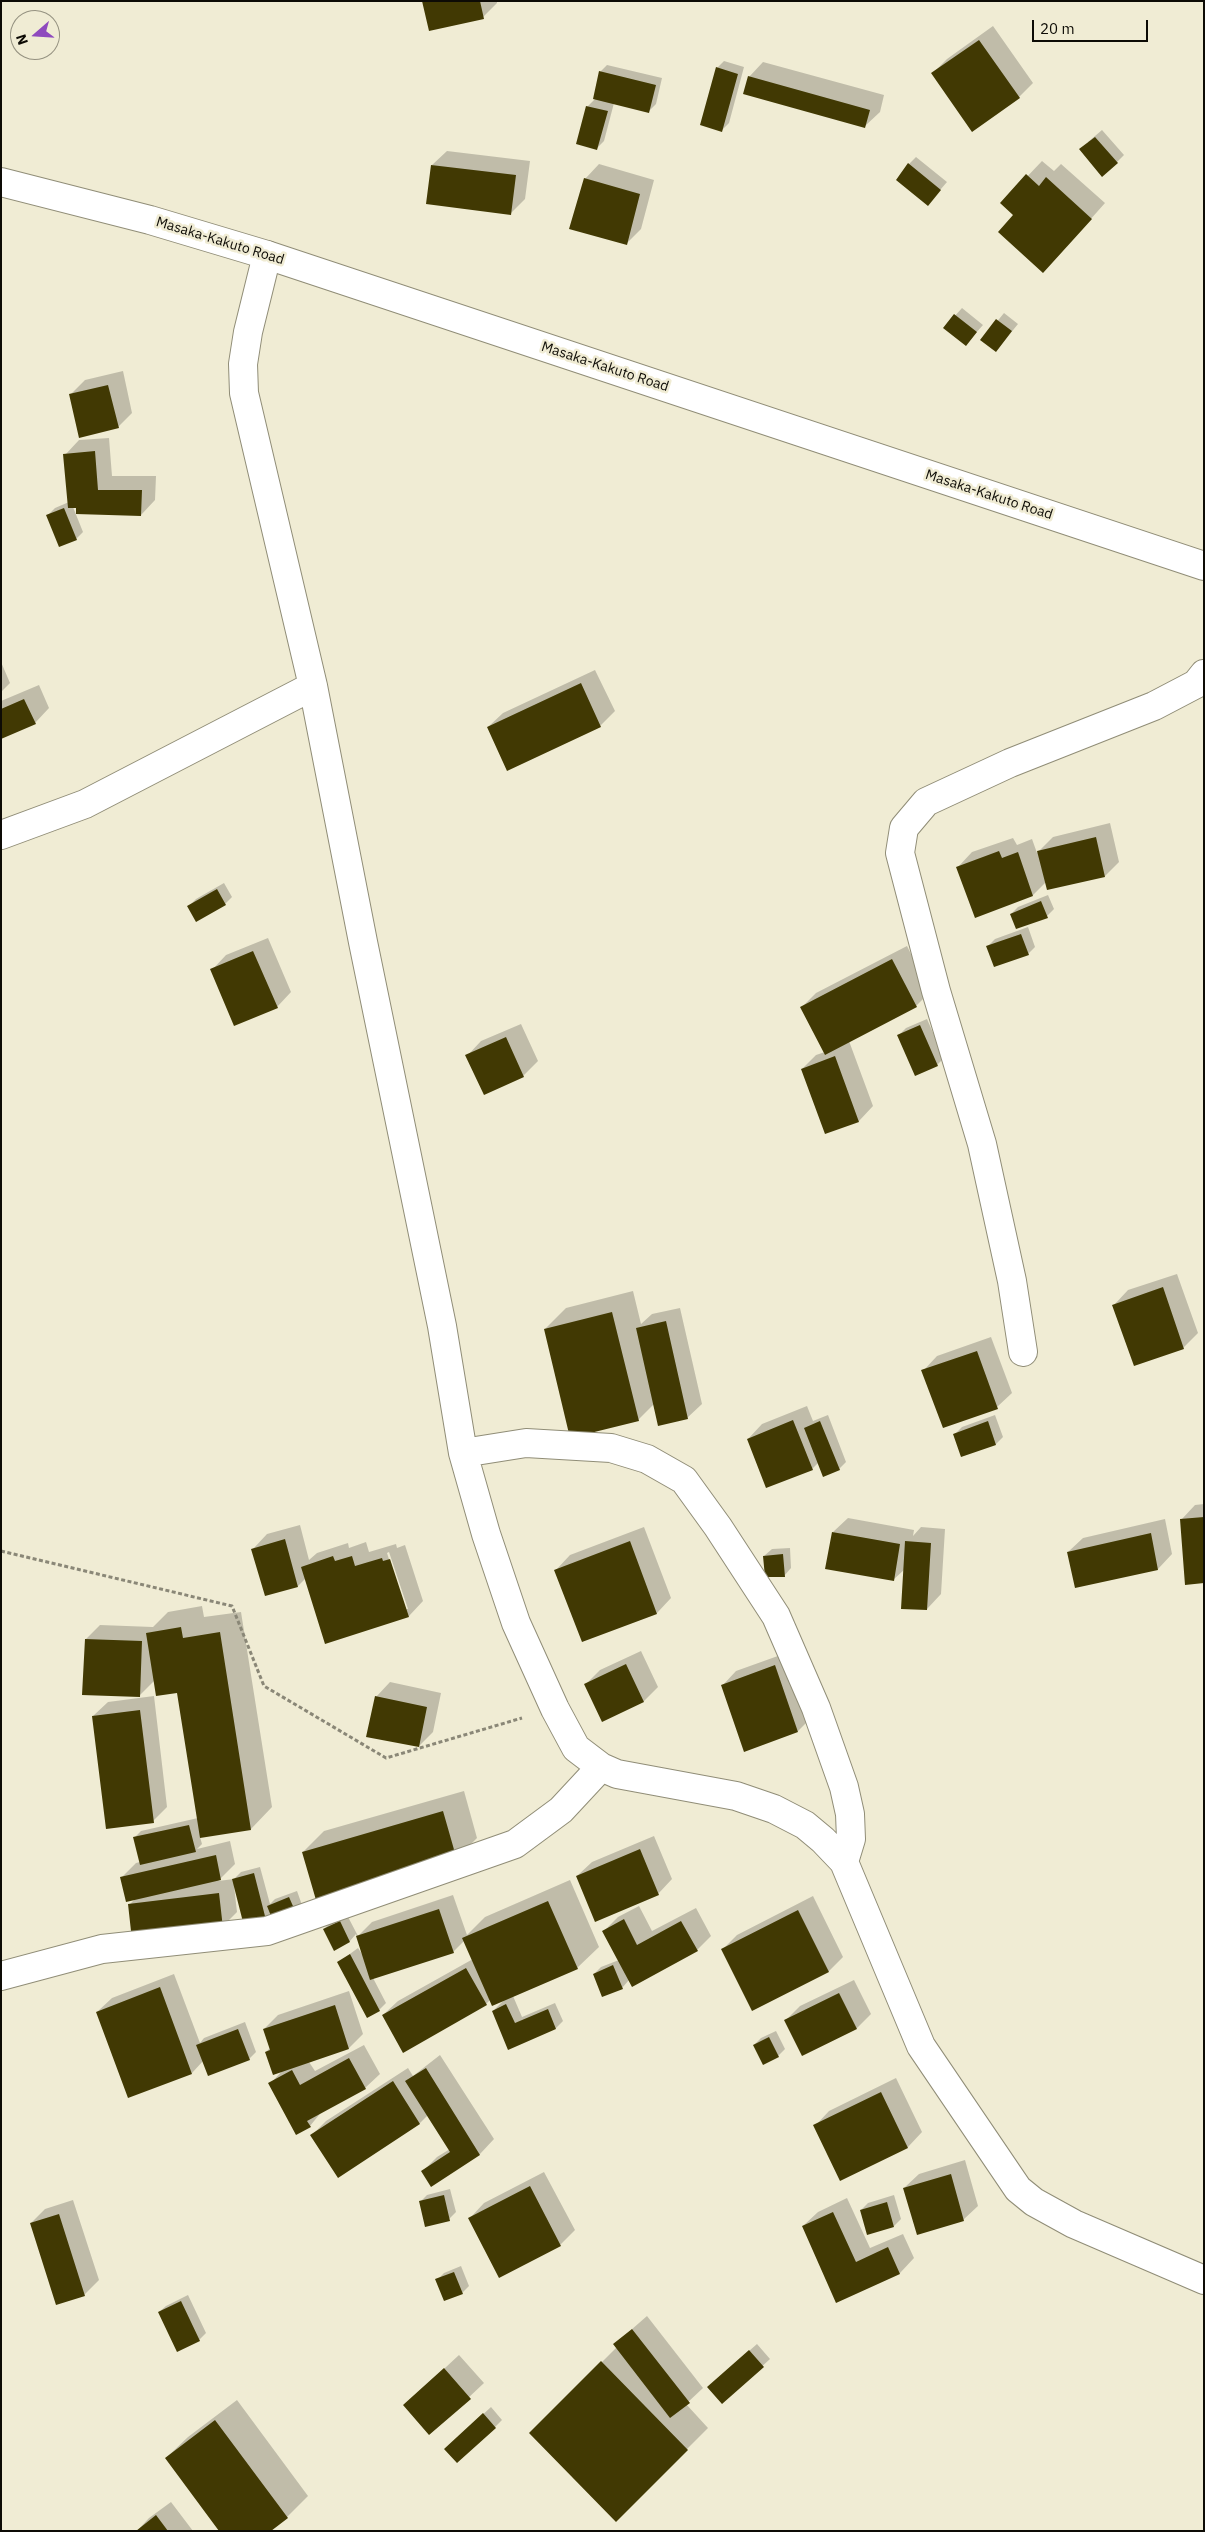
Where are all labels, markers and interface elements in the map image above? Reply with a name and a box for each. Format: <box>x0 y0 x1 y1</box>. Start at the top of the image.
north arrow <box>10 10 60 60</box>
scale bar <box>1035 10 1151 42</box>
text: 20 m <box>1040 19 1075 38</box>
text: N <box>12 32 32 47</box>
street label: Masaka-Kakuto Road <box>154 214 286 268</box>
street label: Masaka-Kakuto Road <box>539 338 671 396</box>
street label: Masaka-Kakuto Road <box>923 466 1055 524</box>

